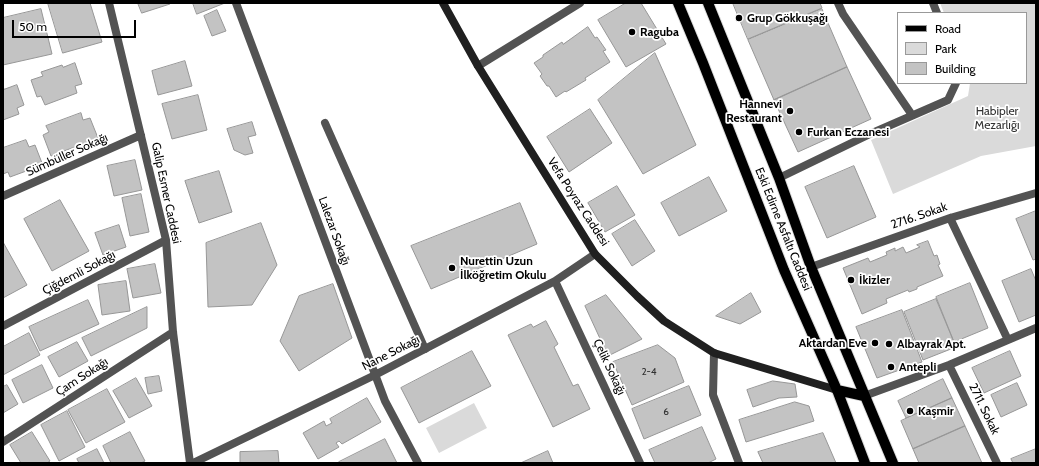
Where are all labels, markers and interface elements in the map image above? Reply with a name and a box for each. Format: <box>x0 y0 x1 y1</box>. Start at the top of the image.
place label: Grup Gökkuşağı <box>747 11 828 25</box>
scale bar <box>14 12 138 38</box>
legend <box>897 12 1027 84</box>
marker: Grup Gökkuşağı <box>734 13 744 23</box>
text: 50 m <box>19 19 47 34</box>
text: Road <box>935 21 961 36</box>
place label: Raguba <box>640 25 679 39</box>
marker: Raguba <box>627 27 637 37</box>
text: Park <box>935 41 957 56</box>
text: Building <box>935 61 976 76</box>
place label: Hannevi Restaurant <box>726 97 782 125</box>
park label: Habipler Mezarlığı <box>975 104 1019 132</box>
marker: Hannevi Restaurant <box>785 106 795 116</box>
place label: Furkan Eczanesi <box>807 125 889 139</box>
marker: Furkan Eczanesi <box>794 127 804 137</box>
street label: Sümbüller Sokağı <box>24 130 110 180</box>
street label: Galip Esmer Caddesi <box>148 141 184 245</box>
street label: Vefa Poyraz Caddesi <box>544 155 612 249</box>
street label: Eski Edirne Asfaltı Caddesi <box>752 165 814 293</box>
street label: Lalezar Sokağı <box>315 195 353 267</box>
street label: 2716. Sokak <box>889 200 949 232</box>
street label: Çiğdemli Sokağı <box>40 248 118 298</box>
place label: Nurettin Uzun İlköğretim Okulu <box>460 254 546 282</box>
marker: Nurettin Uzun İlköğretim Okulu <box>447 263 457 273</box>
place label: İkizler <box>859 273 890 287</box>
marker: İkizler <box>846 275 856 285</box>
street label: Nane Sokağı <box>360 332 422 374</box>
place label: Aktardan Eve <box>799 336 867 350</box>
street label: Çelik Sokağı <box>590 337 628 397</box>
place label: Albayrak Apt. <box>897 337 966 351</box>
marker: Aktardan Eve <box>870 338 880 348</box>
marker: Albayrak Apt. <box>884 339 894 349</box>
street label: Çam Sokağı <box>53 355 111 399</box>
place label: Antepli <box>899 360 936 374</box>
marker: Antepli <box>886 362 896 372</box>
house number: 2-4 <box>641 366 657 378</box>
street label: 2711. Sokak <box>965 381 1003 437</box>
place label: Kaşmir <box>918 404 954 418</box>
house number: 6 <box>663 406 669 418</box>
marker: Kaşmir <box>905 406 915 416</box>

